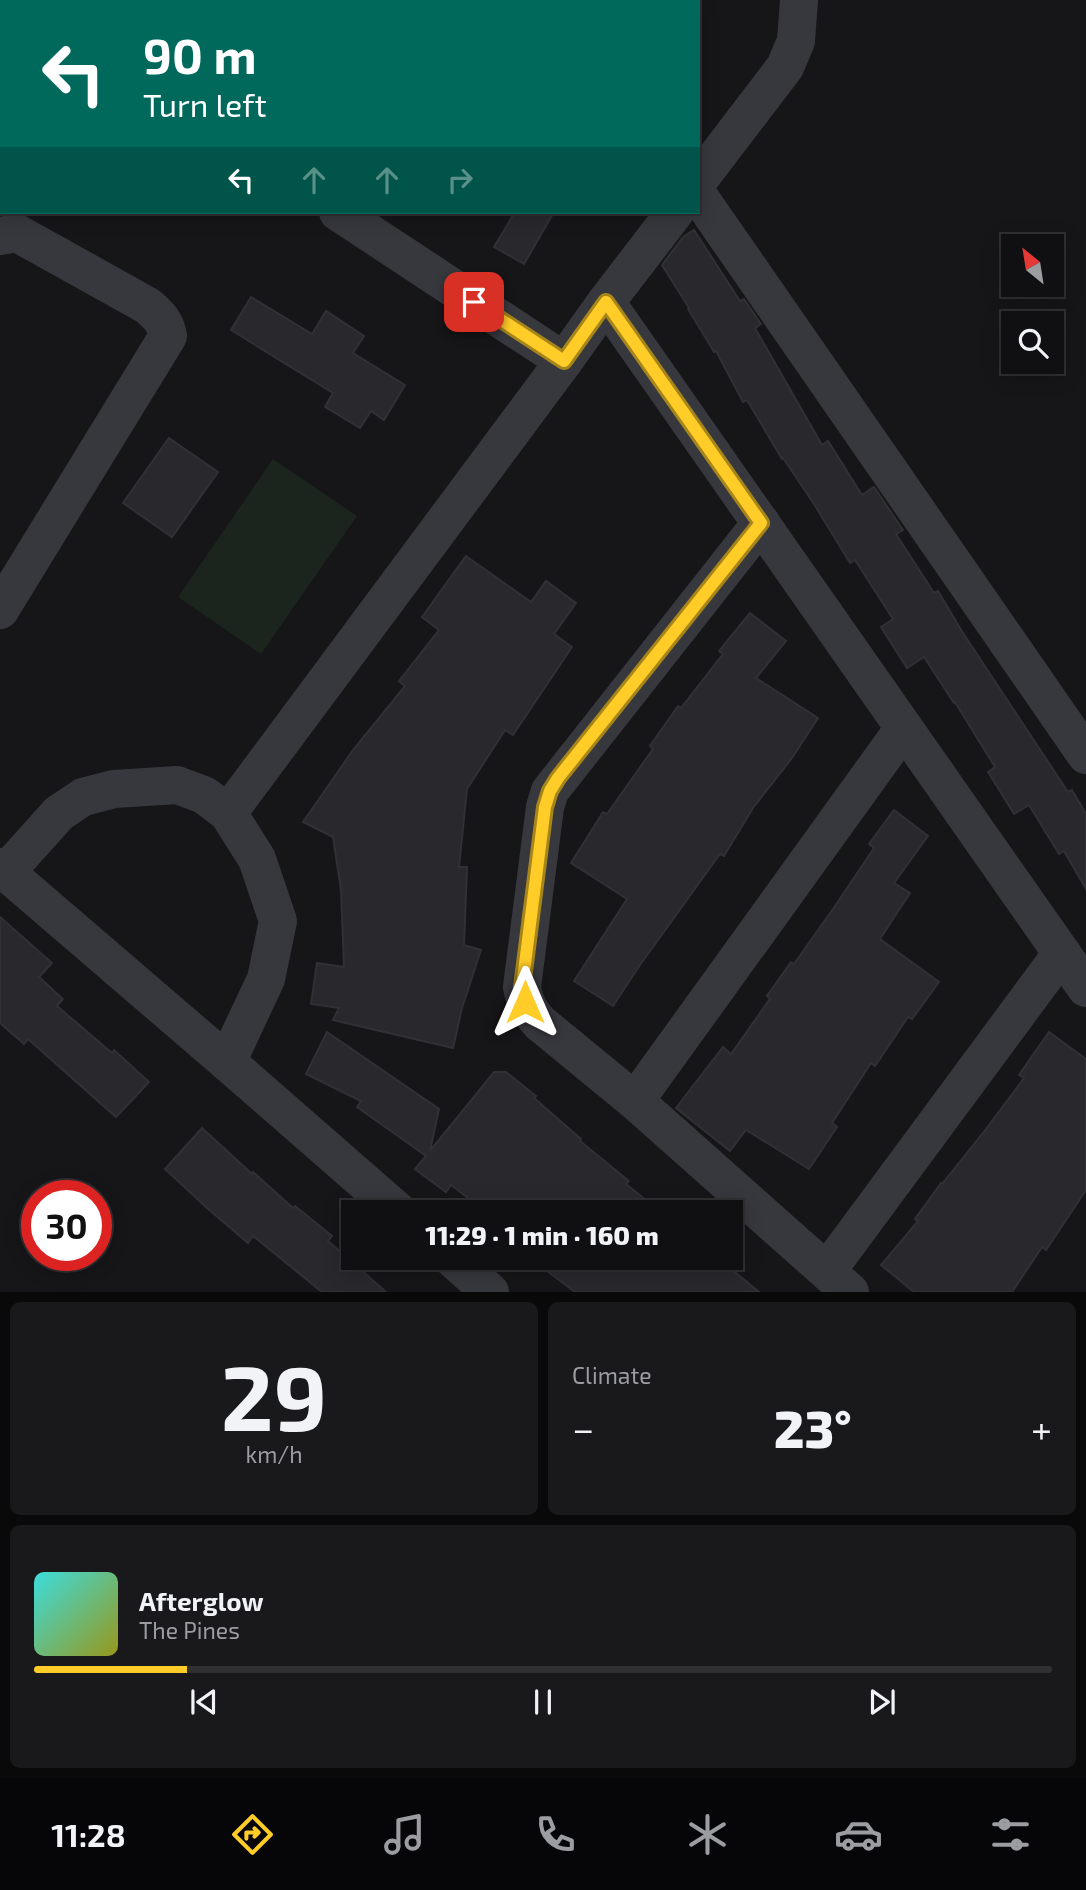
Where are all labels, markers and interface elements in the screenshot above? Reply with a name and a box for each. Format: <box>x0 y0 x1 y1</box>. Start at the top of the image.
text: 90 m <box>143 25 257 84</box>
icon: left <box>28 28 119 119</box>
text: Turn left <box>143 85 267 123</box>
icon: left <box>222 161 260 199</box>
icon: ahead <box>295 161 333 199</box>
icon: ahead <box>368 161 406 199</box>
icon: right <box>441 161 479 199</box>
north arrow <box>1001 234 1064 298</box>
map controls <box>1001 234 1064 374</box>
pin <box>444 272 504 332</box>
icon: arrive <box>455 283 493 321</box>
button: search <box>1001 311 1064 374</box>
position arrow <box>488 965 562 1039</box>
speed limit sign: 30 <box>21 1180 112 1271</box>
text: 11:29 · 1 min · 160 m <box>425 1219 659 1250</box>
text: 29 <box>221 1340 327 1449</box>
text: Climate <box>572 1361 652 1389</box>
text: 23° <box>774 1396 852 1458</box>
text: − <box>572 1405 594 1451</box>
text: + <box>1031 1405 1052 1451</box>
text: km/h <box>245 1440 303 1468</box>
text: Afterglow <box>139 1585 264 1616</box>
text: The Pines <box>139 1616 240 1644</box>
icon: previous <box>185 1683 223 1721</box>
icon: pause <box>524 1683 562 1721</box>
icon: next <box>863 1683 901 1721</box>
icon: directions <box>228 1810 277 1859</box>
icon: music <box>380 1810 429 1859</box>
icon: phone <box>531 1810 580 1859</box>
icon: climate <box>683 1810 732 1859</box>
icon: car <box>834 1810 883 1859</box>
icon: filters <box>986 1810 1035 1859</box>
text: 11:28 <box>51 1815 126 1853</box>

